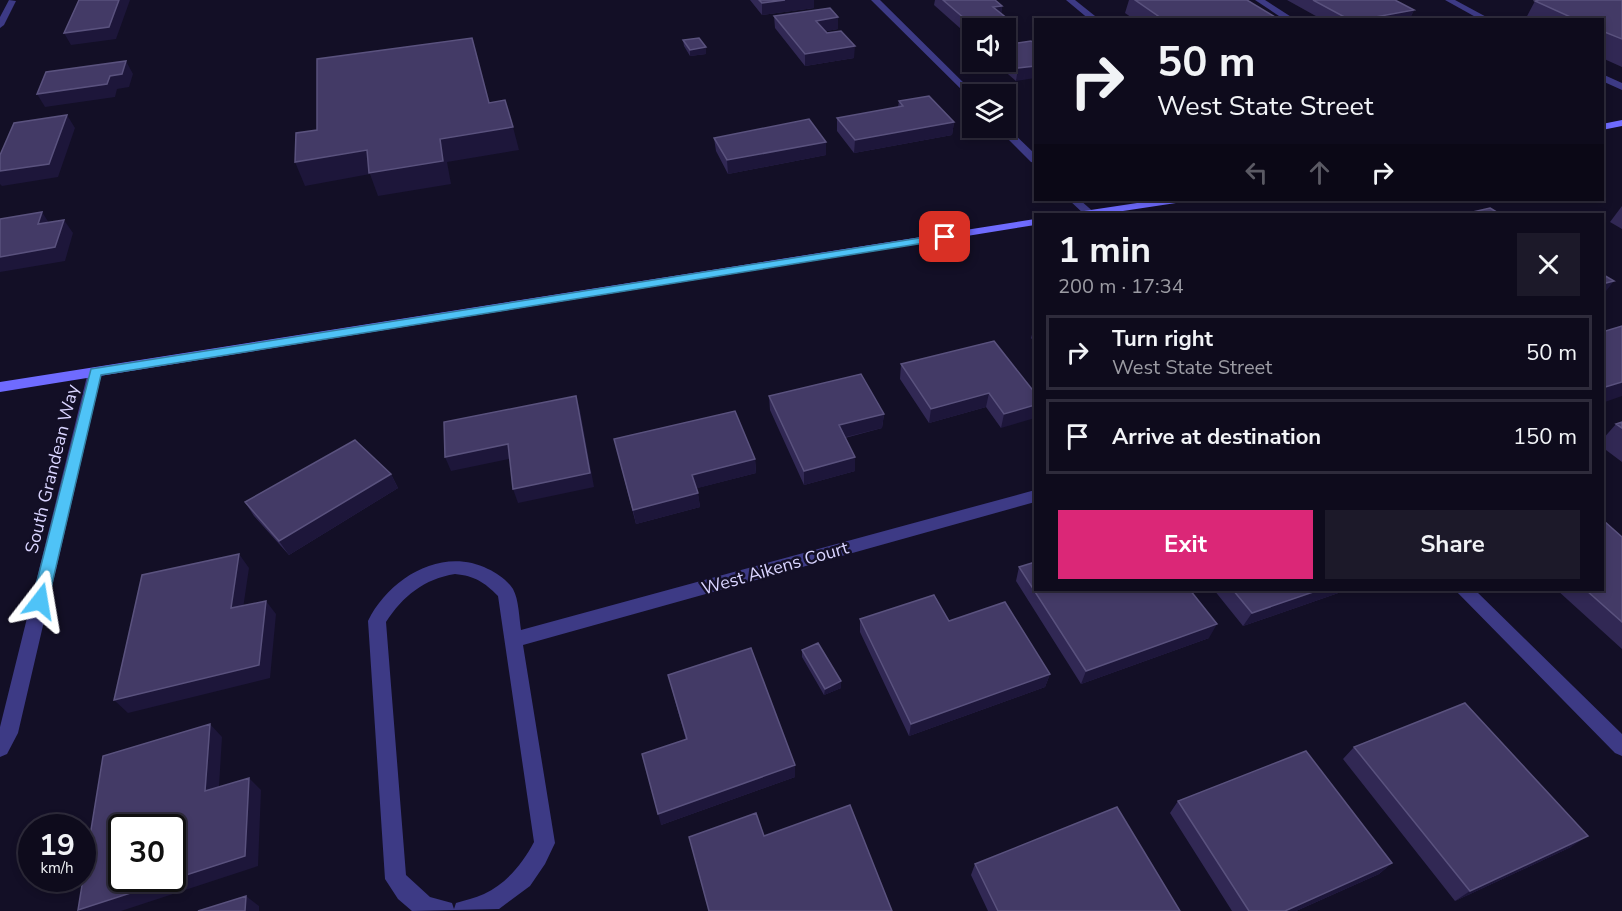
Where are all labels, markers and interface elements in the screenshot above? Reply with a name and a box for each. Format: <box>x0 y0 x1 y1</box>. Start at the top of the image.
map controls <box>962 18 1016 138</box>
button: sound <box>962 18 1016 72</box>
text: 50 m <box>1157 34 1256 91</box>
icon: right <box>1058 42 1136 120</box>
button: layers <box>962 84 1016 138</box>
text: West State Street <box>1157 88 1373 125</box>
icon: left <box>1240 156 1273 189</box>
icon: ahead <box>1303 156 1336 189</box>
icon: right <box>1366 156 1399 189</box>
pin <box>919 211 970 262</box>
icon: arrive <box>928 220 961 253</box>
text: 1 min <box>1058 226 1151 275</box>
button: close <box>1517 233 1580 296</box>
text: 200 m · 17:34 <box>1058 273 1184 300</box>
text: Turn right <box>1112 324 1213 354</box>
icon: right <box>1061 336 1094 369</box>
text: 50 m <box>1526 338 1577 368</box>
text: West State Street <box>1112 354 1272 381</box>
street label: South Grandean Way <box>19 381 85 556</box>
icon: arrive <box>1061 420 1094 453</box>
text: Arrive at destination <box>1112 422 1321 452</box>
text: 150 m <box>1513 422 1577 452</box>
button: Exit <box>1058 510 1313 579</box>
button: Share <box>1325 510 1580 579</box>
street label: West Aikens Court <box>699 535 852 600</box>
position arrow <box>8.0 569 72.0 633</box>
speed limit sign: 30 <box>108 814 186 892</box>
text: 19 <box>39 825 75 866</box>
text: km/h <box>40 858 74 878</box>

